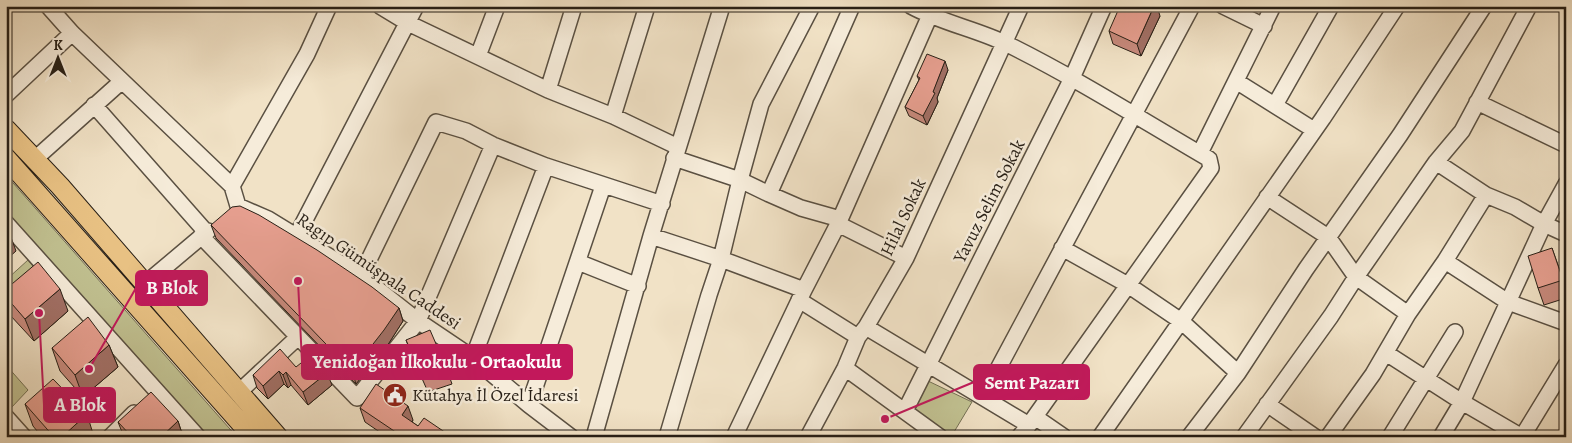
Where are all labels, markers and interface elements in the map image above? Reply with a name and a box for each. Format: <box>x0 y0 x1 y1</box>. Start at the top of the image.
north arrow <box>32 32 82 82</box>
text: K <box>53 36 63 55</box>
street label: Yavuz Selim Sokak <box>947 135 1030 268</box>
street label: Hilal Sokak <box>875 174 931 260</box>
street label: Ragıp Gümüşpala Caddesi <box>292 207 466 335</box>
callout: B Blok <box>136 271 207 305</box>
text: B Blok <box>146 275 198 301</box>
callout: Yenidoğan İlkokulu - Ortaokulu <box>302 345 572 379</box>
text: Yenidoğan İlkokulu - Ortaokulu <box>312 349 562 375</box>
callout: Semt Pazarı <box>974 365 1089 399</box>
text: Semt Pazarı <box>984 370 1080 396</box>
public building icon: Kütahya İl Özel İdaresi <box>382 382 408 408</box>
place label: Kütahya İl Özel İdaresi <box>412 383 578 407</box>
callout: A Blok <box>44 388 115 422</box>
text: A Blok <box>53 392 106 418</box>

